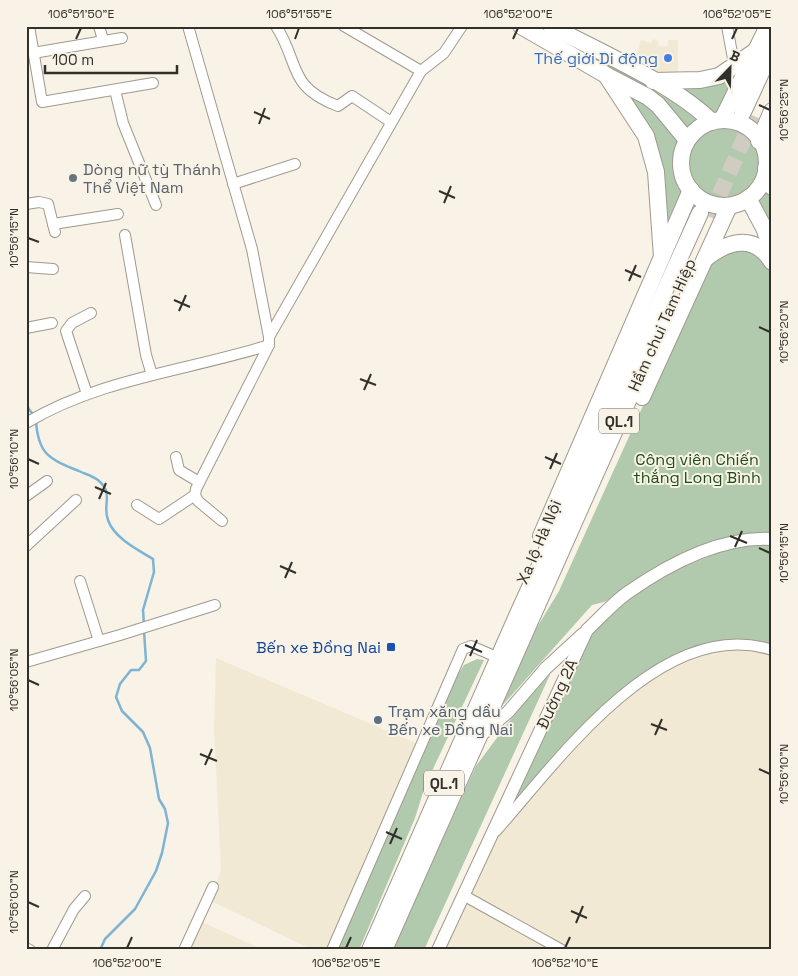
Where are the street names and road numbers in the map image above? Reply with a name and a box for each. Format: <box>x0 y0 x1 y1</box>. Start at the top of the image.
street label: Hầm chui Tam Hiệp <box>623 255 701 395</box>
road number: QL.1 <box>599 408 639 434</box>
street label: Xa lộ Hà Nội <box>512 497 566 587</box>
street label: Đường 2A <box>532 656 582 732</box>
road number: QL.1 <box>424 770 464 796</box>

